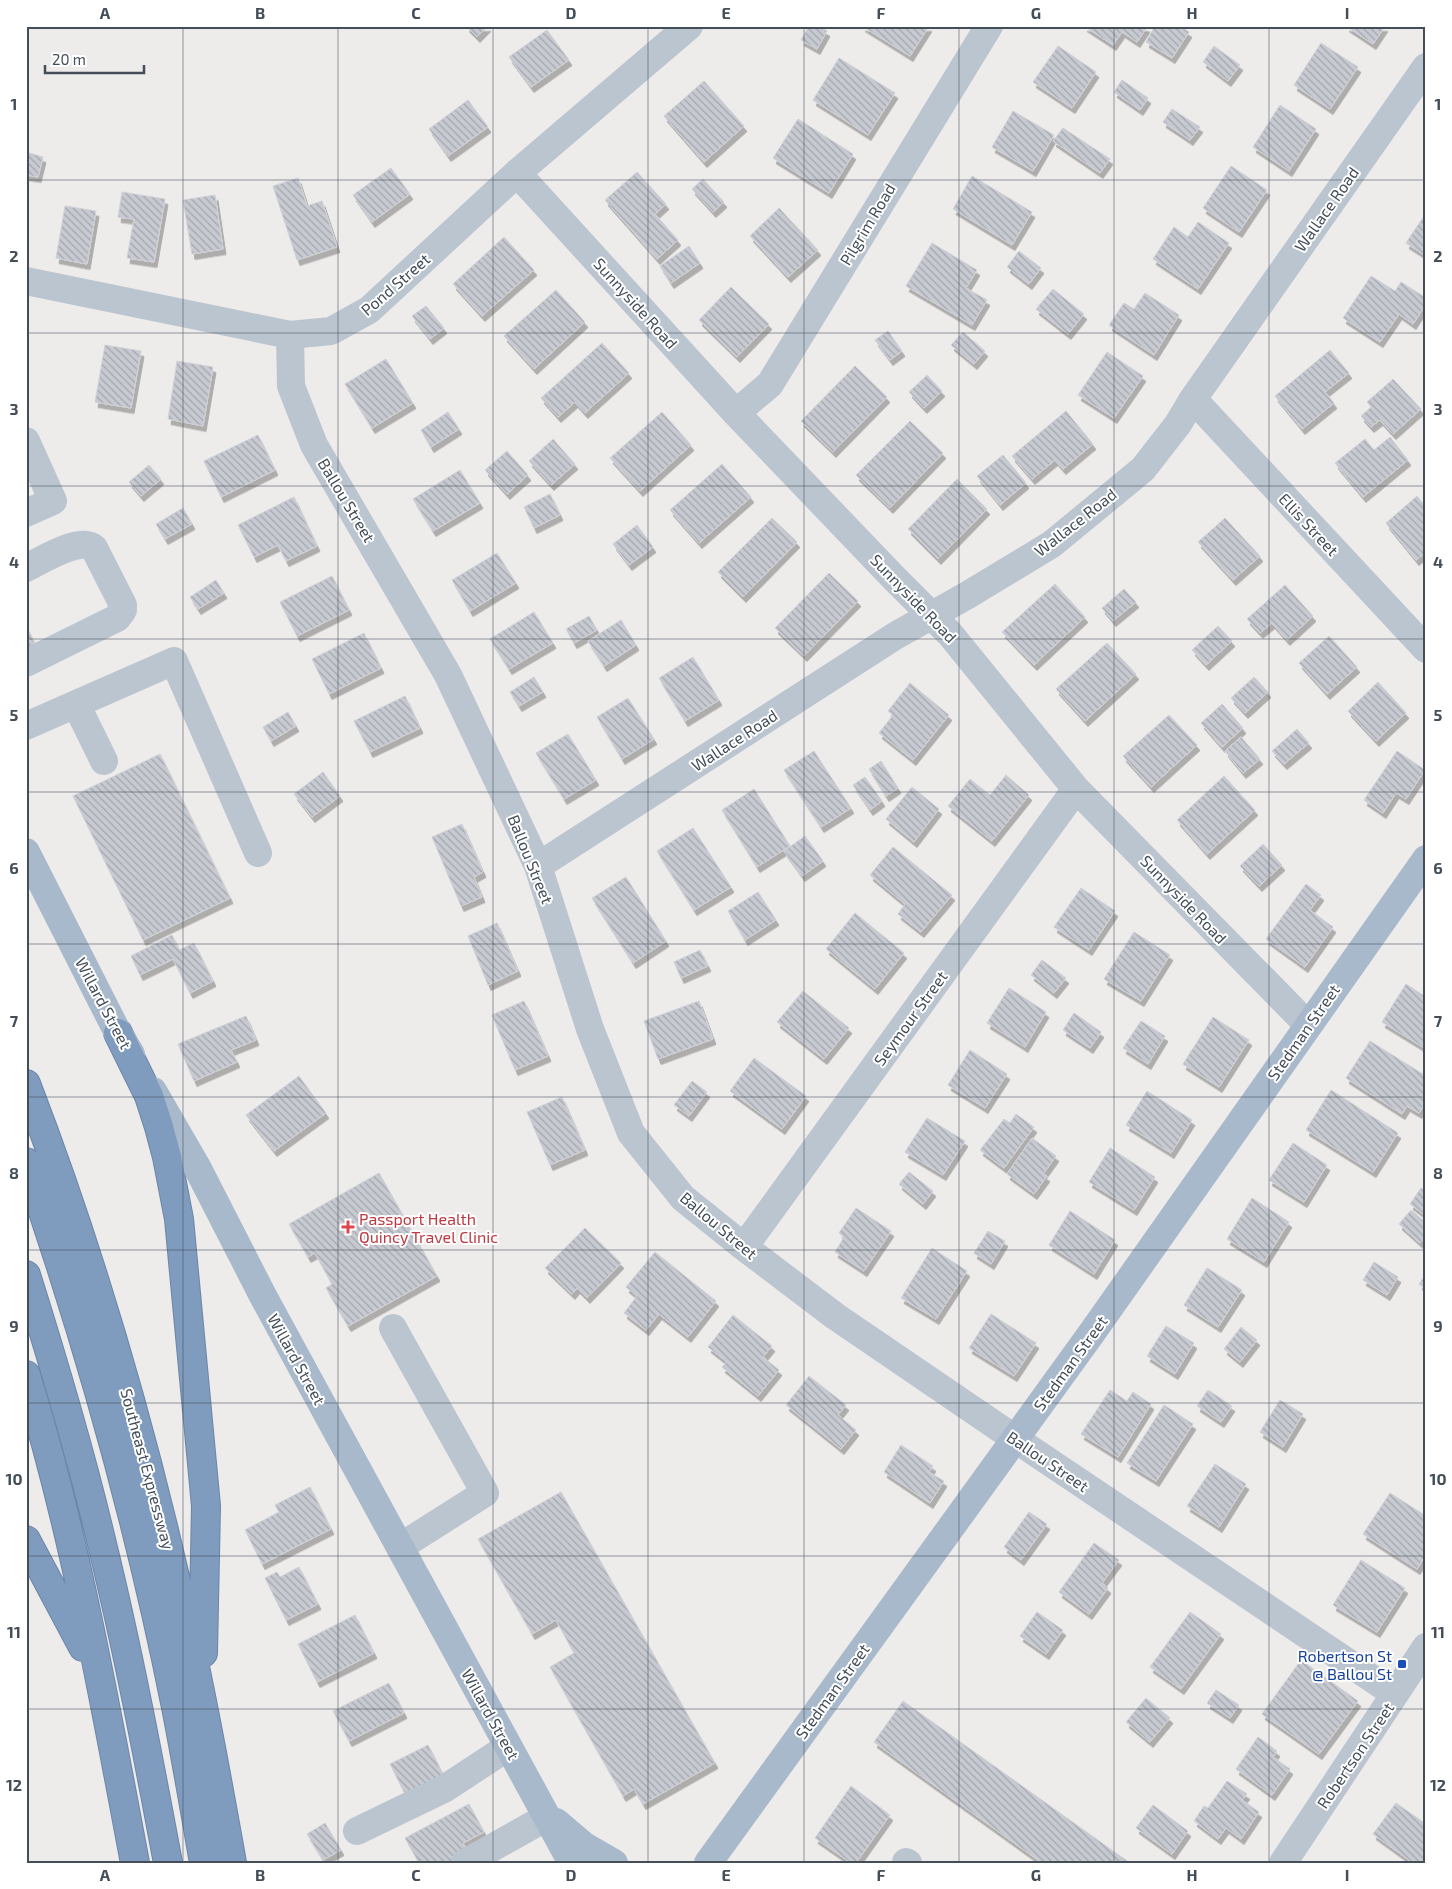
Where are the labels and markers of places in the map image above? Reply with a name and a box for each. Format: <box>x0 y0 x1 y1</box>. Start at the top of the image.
place label: Passport Health Quincy Travel Clinic <box>359 1209 498 1247</box>
marker: Passport Health Quincy Travel Clinic <box>341 1220 355 1234</box>
place label: Robertson St @ Ballou St <box>1298 1646 1392 1683</box>
marker: Robertson St @ Ballou St <box>1396 1658 1408 1670</box>

